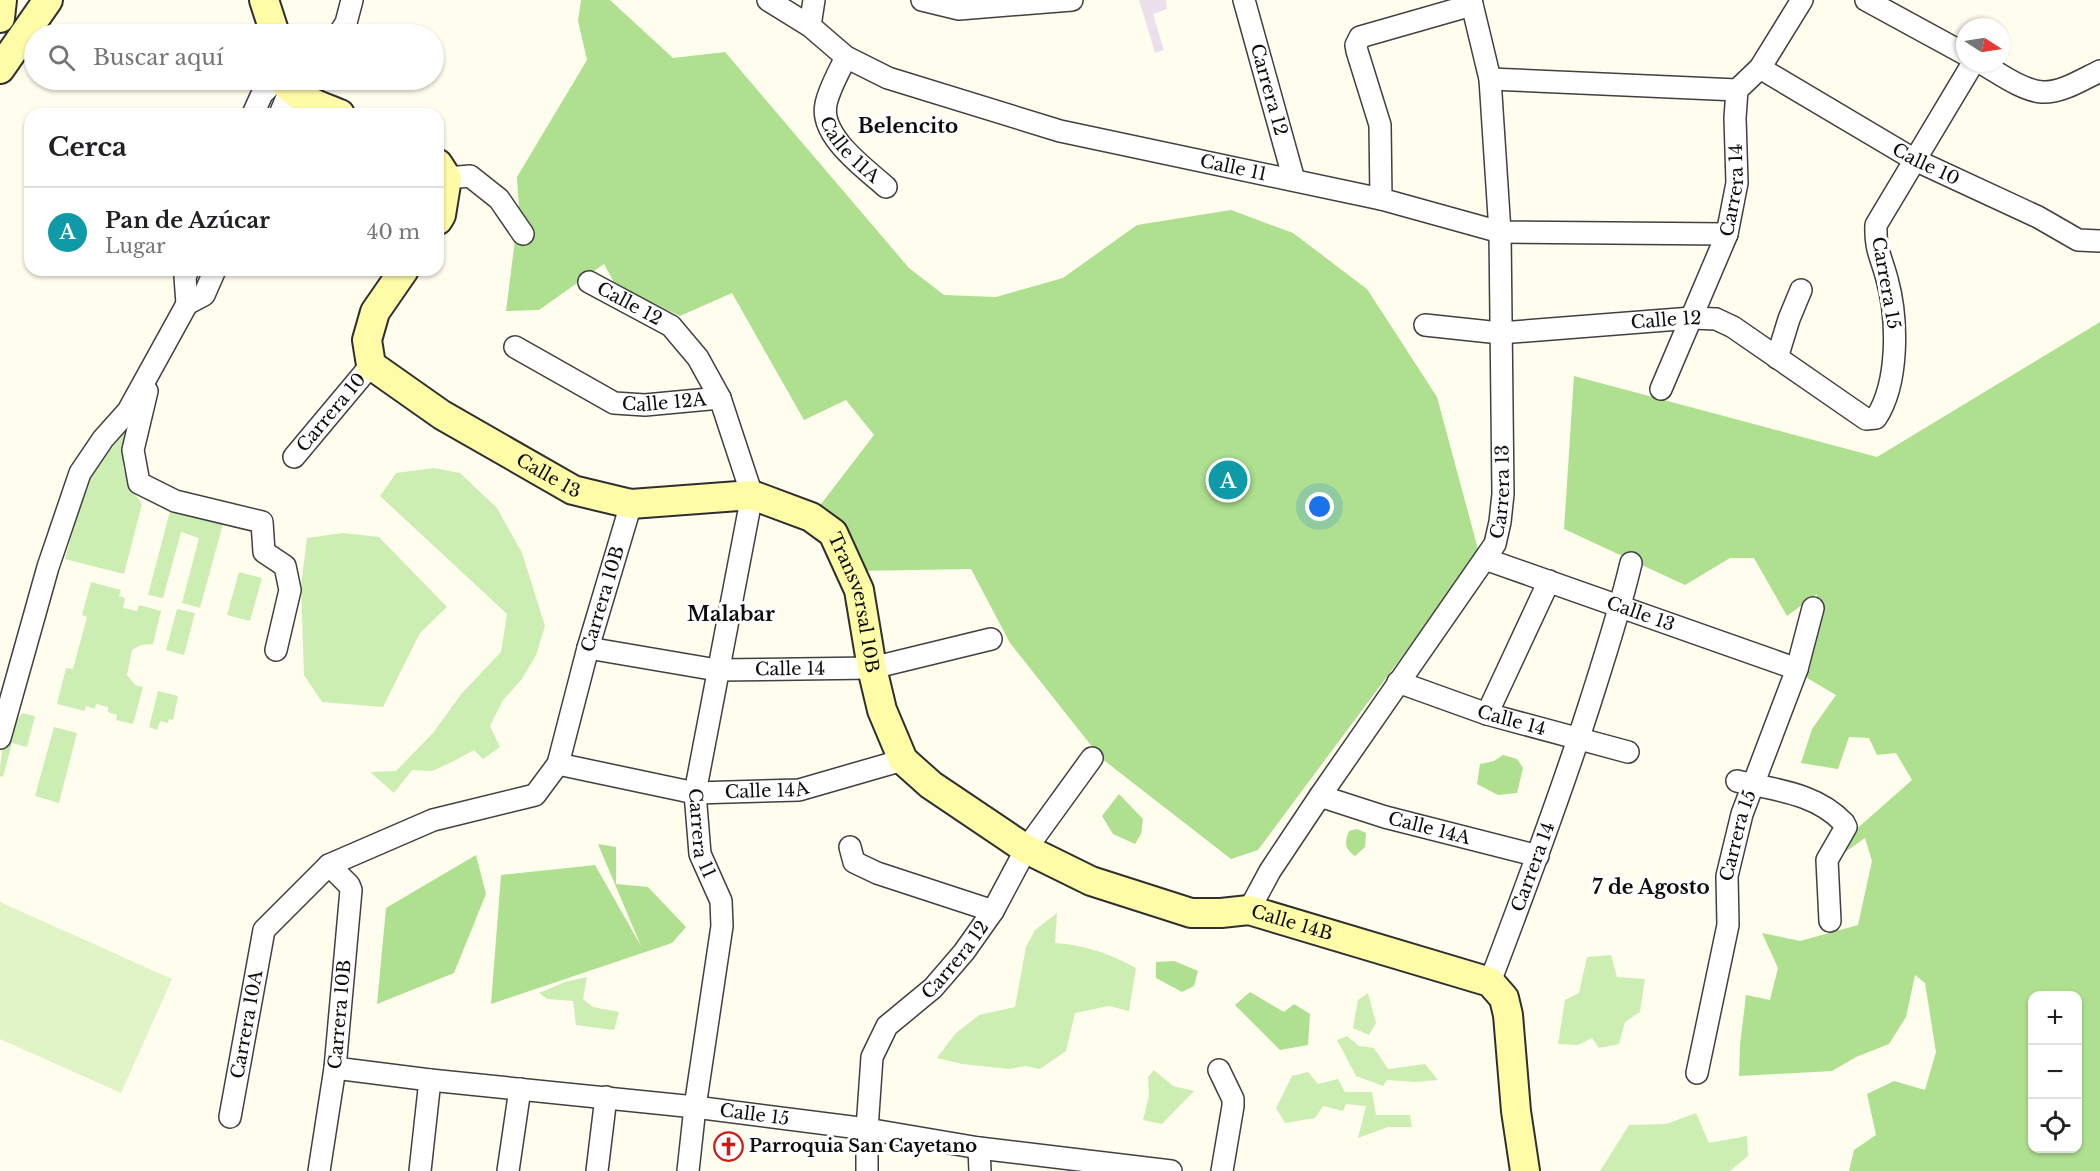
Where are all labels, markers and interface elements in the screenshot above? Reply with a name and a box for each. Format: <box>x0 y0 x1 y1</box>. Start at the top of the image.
north arrow <box>1956 18 2010 72</box>
search box <box>24 24 444 90</box>
icon: search <box>45 41 78 74</box>
street label: Carrera 12 <box>1246 41 1292 138</box>
text: Buscar aquí <box>93 44 224 71</box>
street label: Calle 11A <box>815 113 885 188</box>
district label: Belencito <box>858 114 958 138</box>
text: Cerca <box>48 131 127 163</box>
street label: Calle 10 <box>1888 138 1963 190</box>
street label: Carrera 14 <box>1716 143 1748 238</box>
street label: Calle 11 <box>1198 150 1269 185</box>
text: Pan de Azúcar <box>105 207 270 234</box>
text: A <box>59 220 76 244</box>
text: 40 m <box>367 220 420 244</box>
text: Lugar <box>105 234 166 258</box>
street label: Carrera 15 <box>1867 235 1905 331</box>
street label: Calle 12 <box>593 277 666 330</box>
street label: Calle 12 <box>1630 307 1702 334</box>
street label: Carrera 10 <box>292 369 371 456</box>
street label: Calle 12A <box>621 388 708 416</box>
street label: Carrera 13 <box>1486 445 1514 541</box>
street label: Calle 13 <box>512 449 582 502</box>
pin: A <box>1208 458 1248 502</box>
your location <box>1305 492 1334 521</box>
street label: Transversal 10B <box>823 529 884 674</box>
street label: Carrera 10B <box>576 543 629 655</box>
street label: Calle 13 <box>1604 592 1678 636</box>
district label: Malabar <box>687 602 775 626</box>
street label: Calle 14 <box>755 658 825 681</box>
street label: Calle 14 <box>1474 700 1548 740</box>
street label: Calle 14A <box>725 776 813 803</box>
street label: Carrera 11 <box>684 787 720 882</box>
street label: Carrera 15 <box>1715 787 1761 883</box>
street label: Calle 14A <box>1386 807 1474 850</box>
street label: Carrera 14 <box>1507 819 1560 915</box>
district label: 7 de Agosto <box>1592 875 1710 899</box>
street label: Calle 14B <box>1248 900 1335 945</box>
street label: Carrera 12 <box>917 917 993 1004</box>
street label: Carrera 10B <box>324 959 356 1070</box>
street label: Carrera 10A <box>226 967 268 1080</box>
map controls <box>2028 991 2082 1153</box>
button: + <box>2028 991 2082 1045</box>
button: − <box>2028 1045 2082 1099</box>
street label: Calle 15 <box>718 1099 790 1130</box>
button: locate <box>2028 1099 2082 1153</box>
church icon: Parroquia San Cayetano <box>712 1130 744 1162</box>
place label: Parroquia San Cayetano <box>749 1135 977 1157</box>

